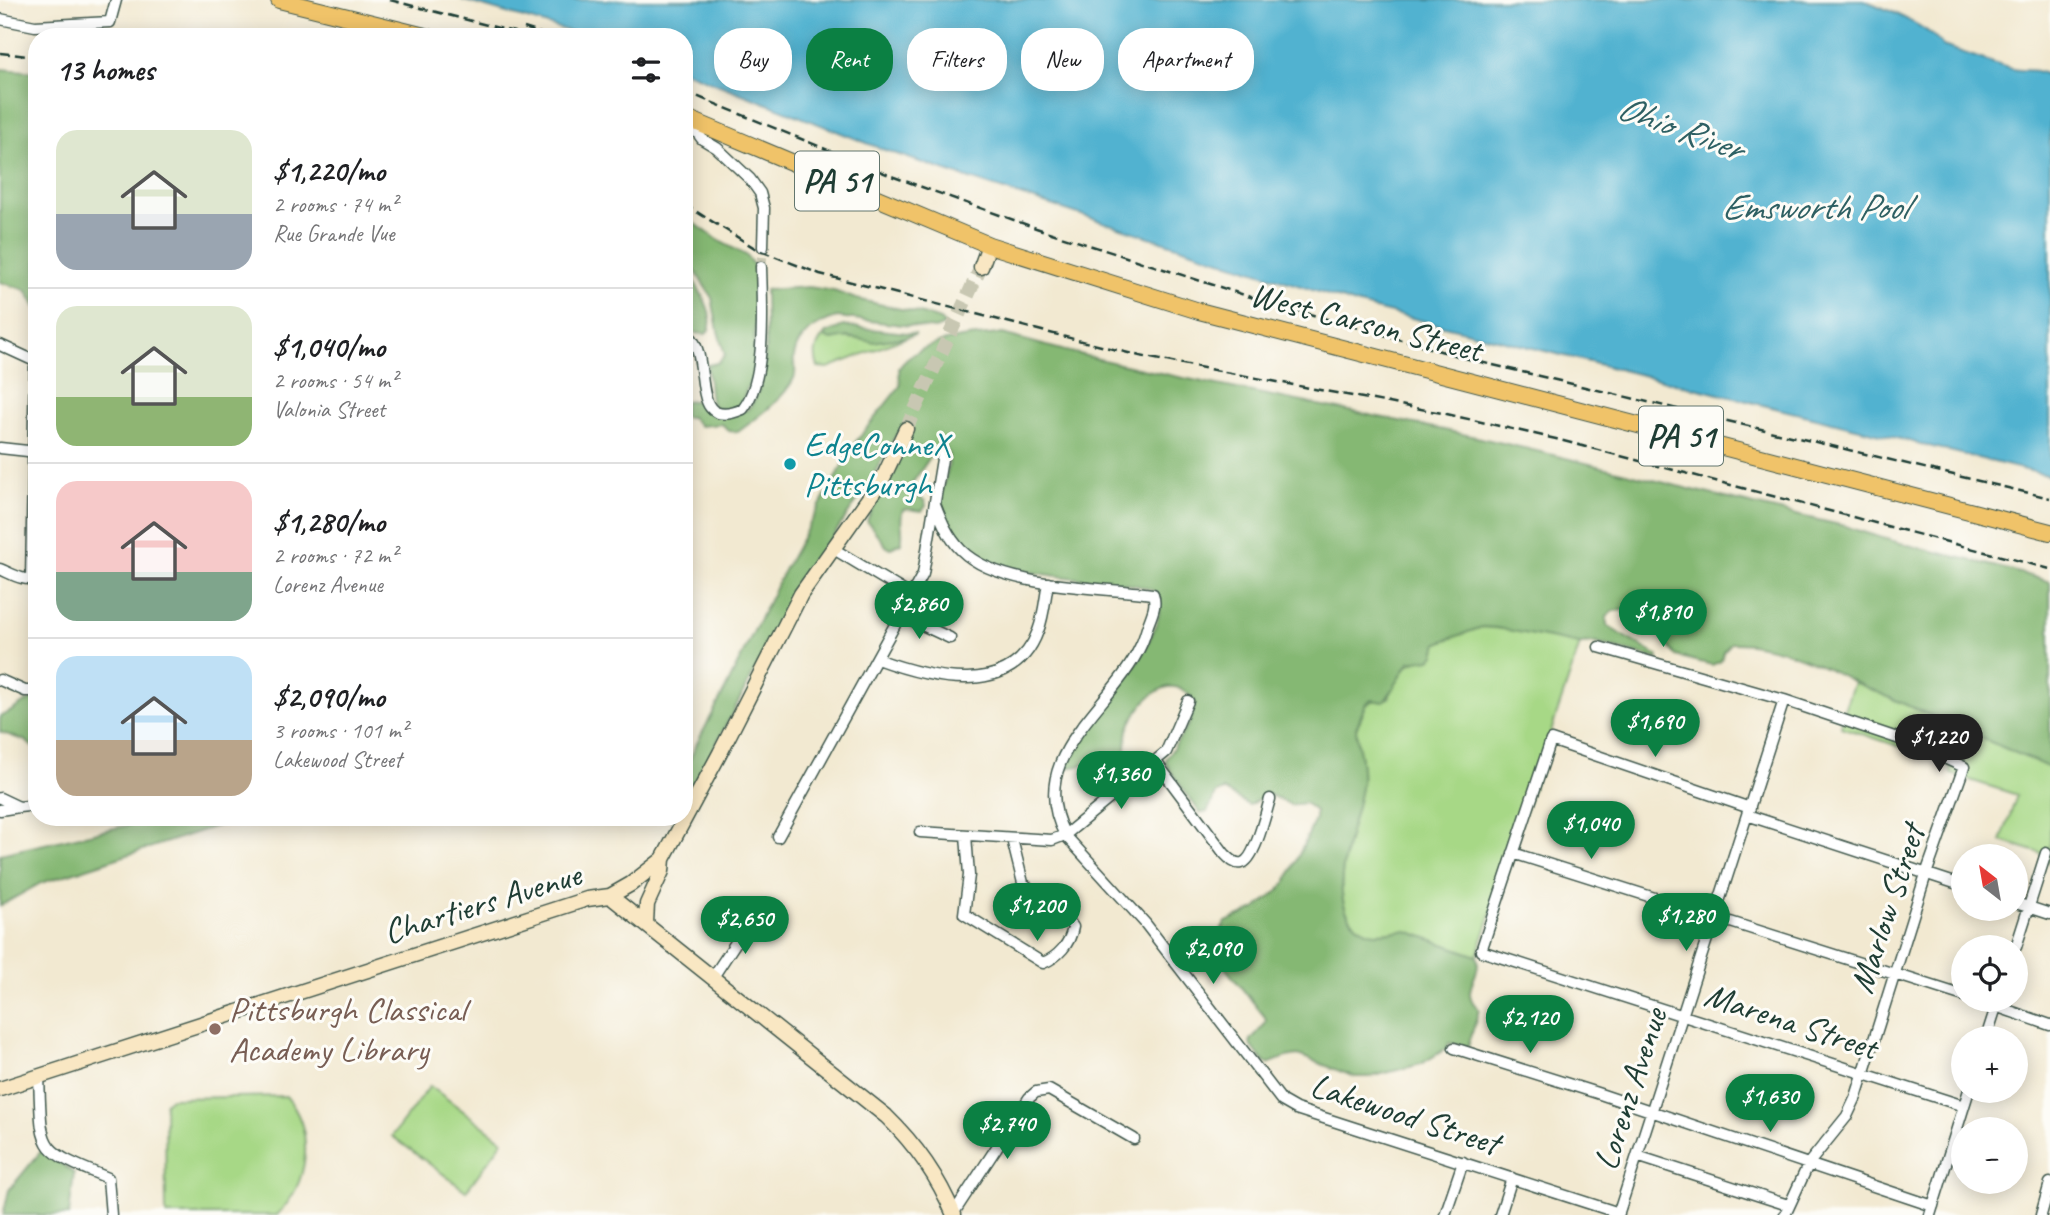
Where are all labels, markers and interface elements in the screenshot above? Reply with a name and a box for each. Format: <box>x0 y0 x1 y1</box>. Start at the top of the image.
chip: Buy <box>714 28 792 91</box>
chip: Rent <box>806 28 893 91</box>
chip: Filters <box>907 28 1007 91</box>
chip: New <box>1021 28 1104 91</box>
chip: Apartment <box>1118 28 1254 91</box>
text: 13 homes <box>56 51 154 89</box>
icon: filters <box>627 51 665 89</box>
water label: Ohio River <box>1611 83 1754 173</box>
text: $1,220/mo <box>273 152 385 190</box>
road number: PA 51 <box>795 152 879 210</box>
icon: home <box>112 158 196 242</box>
water label: Emsworth Pool <box>1722 183 1919 230</box>
text: 2 rooms · 74 m² <box>273 190 397 219</box>
text: Rue Grande Vue <box>273 219 394 248</box>
street label: West Carson Street <box>1246 272 1489 373</box>
text: $1,040/mo <box>273 328 385 366</box>
icon: home <box>112 334 196 418</box>
text: 2 rooms · 54 m² <box>273 366 397 395</box>
text: Valonia Street <box>273 395 385 424</box>
road number: PA 51 <box>1639 406 1723 466</box>
place label: EdgeConneX Pittsburgh <box>804 422 953 507</box>
marker: EdgeConneX Pittsburgh <box>782 456 798 472</box>
text: $1,280/mo <box>273 503 385 541</box>
icon: home <box>112 509 196 593</box>
text: 2 rooms · 72 m² <box>273 541 397 570</box>
text: Lorenz Avenue <box>273 570 383 599</box>
pin: $2,860 <box>862 582 976 641</box>
text: $2,860 <box>891 589 947 618</box>
pin: $1,810 <box>1606 590 1720 649</box>
text: $1,810 <box>1635 597 1691 626</box>
text: $2,090/mo <box>273 678 385 716</box>
icon: home <box>112 684 196 768</box>
pin: $1,690 <box>1598 700 1712 759</box>
text: $1,690 <box>1627 707 1683 736</box>
pin: $1,220 <box>1882 714 1996 774</box>
text: 3 rooms · 101 m² <box>273 716 408 745</box>
text: $1,220 <box>1911 722 1967 751</box>
text: Lakewood Street <box>273 745 402 774</box>
pin: $1,360 <box>1064 752 1178 811</box>
text: $1,360 <box>1093 759 1149 788</box>
pin: $1,040 <box>1534 802 1648 861</box>
text: $1,040 <box>1563 809 1619 838</box>
street label: Marlow Street <box>1839 815 1937 999</box>
north arrow <box>1951 844 2028 920</box>
map controls <box>1951 844 2028 1194</box>
street label: Chartiers Avenue <box>378 851 589 954</box>
pin: $1,200 <box>980 884 1094 943</box>
text: $1,200 <box>1009 891 1065 920</box>
pin: $1,280 <box>1629 894 1743 953</box>
pin: $2,650 <box>688 897 802 956</box>
text: $1,280 <box>1658 901 1714 930</box>
text: $2,650 <box>717 904 773 933</box>
pin: $2,090 <box>1156 926 1270 986</box>
text: $2,090 <box>1185 934 1241 963</box>
button: locate <box>1951 935 2028 1012</box>
street label: Marena Street <box>1699 972 1886 1071</box>
place label: Pittsburgh Classical Academy Library <box>229 987 472 1072</box>
pin: $2,120 <box>1473 996 1587 1055</box>
street label: Lorenz Avenue <box>1583 1000 1678 1175</box>
text: $2,120 <box>1502 1003 1558 1032</box>
marker: Pittsburgh Classical Academy Library <box>207 1021 223 1037</box>
button: + <box>1951 1026 2028 1103</box>
street label: Lakewood Street <box>1305 1062 1509 1167</box>
pin: $1,630 <box>1713 1074 1827 1134</box>
text: $1,630 <box>1742 1082 1798 1111</box>
pin: $2,740 <box>950 1102 1064 1161</box>
text: $2,740 <box>979 1109 1035 1138</box>
button: − <box>1951 1117 2028 1194</box>

